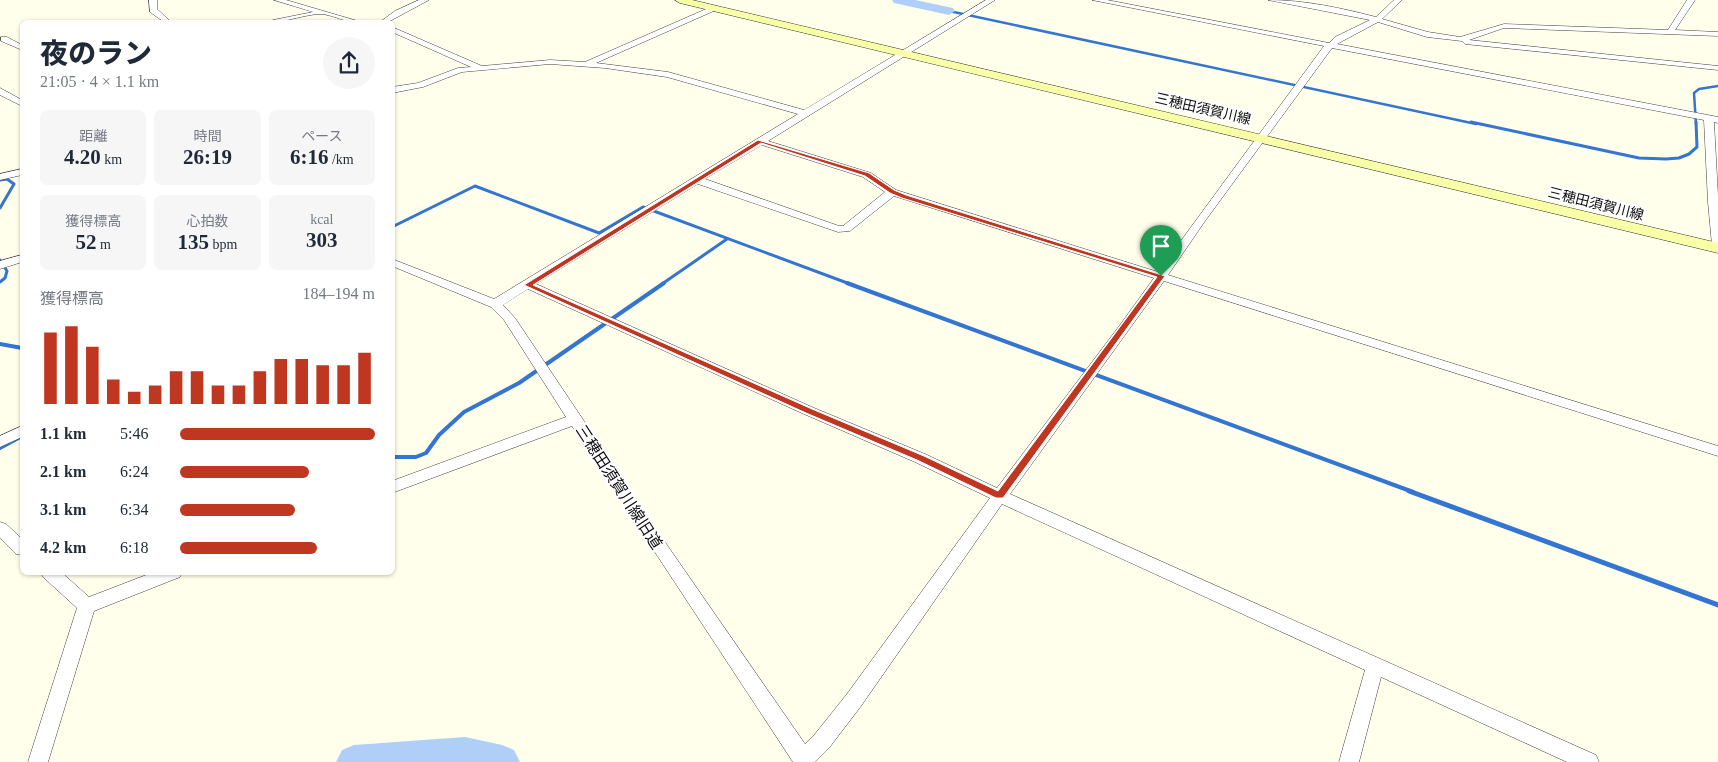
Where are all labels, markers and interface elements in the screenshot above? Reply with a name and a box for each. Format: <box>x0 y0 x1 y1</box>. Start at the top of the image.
button: share <box>323 37 375 89</box>
text: 夜のラン <box>40 38 152 69</box>
text: 21:05 · 4 × 1.1 km <box>40 73 159 90</box>
street label: 三穂田須賀川線 <box>1154 91 1252 127</box>
text: 距離 <box>79 129 107 144</box>
text: 時間 <box>193 129 221 144</box>
text: ペース <box>301 129 342 144</box>
text: 4.20 <box>64 145 101 169</box>
text: 26:19 <box>183 145 232 169</box>
text: 6:16 <box>290 145 328 169</box>
text: km <box>101 152 122 167</box>
text: /km <box>328 152 354 167</box>
street label: 三穂田須賀川線 <box>1547 185 1645 223</box>
text: kcal <box>310 212 333 227</box>
text: 獲得標高 <box>65 214 121 229</box>
text: 心拍数 <box>186 214 228 229</box>
pin <box>1140 225 1182 276</box>
text: 303 <box>306 228 338 252</box>
text: 52 <box>75 230 96 254</box>
text: 135 <box>178 230 209 254</box>
icon: arrive <box>1147 232 1175 260</box>
text: m <box>96 237 111 252</box>
text: bpm <box>209 237 237 252</box>
text: 184–194 m <box>303 285 375 302</box>
text: 獲得標高 <box>40 290 104 307</box>
street label: 三穂田須賀川線旧道 <box>573 422 665 552</box>
text: 1.1 km <box>40 425 86 442</box>
text: 5:46 <box>120 425 148 442</box>
text: 2.1 km <box>40 463 86 480</box>
text: 6:24 <box>120 463 148 480</box>
text: 3.1 km <box>40 501 86 518</box>
text: 6:34 <box>120 501 148 518</box>
text: 4.2 km <box>40 539 86 556</box>
text: 6:18 <box>120 539 148 556</box>

